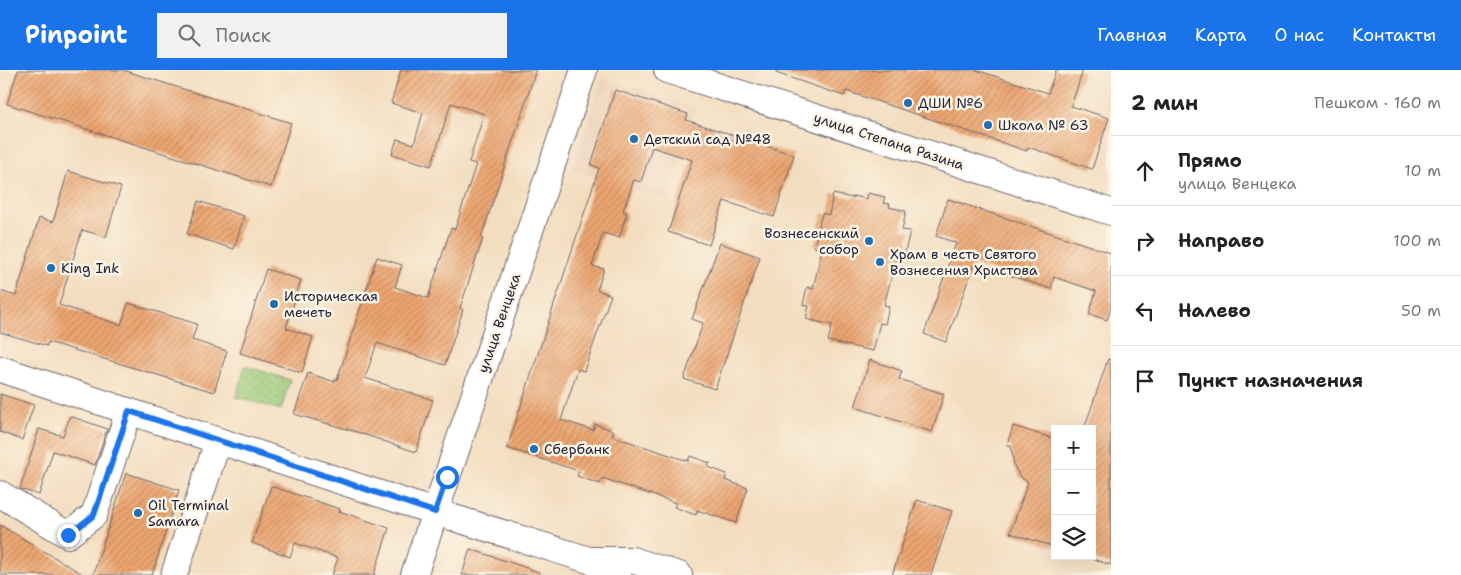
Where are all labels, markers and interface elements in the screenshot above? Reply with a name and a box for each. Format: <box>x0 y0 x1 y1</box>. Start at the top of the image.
search box <box>157 13 507 58</box>
text: Pinpoint <box>25 19 127 51</box>
icon: search <box>175 21 203 49</box>
text: Поиск <box>215 23 271 48</box>
text: Главная <box>1097 23 1167 47</box>
text: Карта <box>1195 23 1247 47</box>
text: О нас <box>1275 23 1324 47</box>
text: Контакты <box>1352 23 1436 47</box>
text: 2 мин <box>1131 89 1198 117</box>
text: Пешком · 160 m <box>1314 92 1441 113</box>
place label: ДШИ №6 <box>918 94 983 112</box>
marker: ДШИ №6 <box>902 97 914 109</box>
street label: улица Степана Разина <box>812 108 967 174</box>
place label: Школа № 63 <box>998 116 1089 134</box>
marker: Школа № 63 <box>982 119 994 131</box>
place label: Детский сад №48 <box>644 130 771 148</box>
marker: Детский сад №48 <box>628 133 640 145</box>
text: Прямо <box>1178 148 1242 173</box>
icon: ahead <box>1131 157 1159 185</box>
text: 10 m <box>1404 160 1441 181</box>
text: улица Венцека <box>1178 173 1297 194</box>
place label: Вознесенский собор <box>764 224 859 258</box>
icon: right <box>1131 227 1159 255</box>
text: Направо <box>1178 228 1264 253</box>
text: 100 m <box>1393 230 1441 251</box>
marker: Вознесенский собор <box>863 235 875 247</box>
place label: Храм в честь Святого Вознесения Христова <box>890 245 1038 279</box>
marker: Храм в честь Святого Вознесения Христова <box>874 256 886 268</box>
place label: King Ink <box>61 259 119 277</box>
marker: King Ink <box>45 262 57 274</box>
street label: улица Венцека <box>474 271 524 375</box>
place label: Историческая мечеть <box>284 287 378 321</box>
icon: left <box>1131 297 1159 325</box>
marker: Историческая мечеть <box>268 298 280 310</box>
text: Налево <box>1178 298 1251 323</box>
text: 50 m <box>1401 300 1441 321</box>
icon: arrive <box>1131 367 1159 395</box>
text: Пункт назначения <box>1178 368 1363 393</box>
map controls <box>1051 425 1096 560</box>
button: + <box>1051 425 1096 470</box>
place label: Сбербанк <box>544 440 610 458</box>
marker: Сбербанк <box>528 443 540 455</box>
route start <box>436 466 459 489</box>
button: − <box>1051 470 1096 515</box>
place label: Oil Terminal Samara <box>148 496 230 530</box>
marker: Oil Terminal Samara <box>132 507 144 519</box>
button: layers <box>1051 515 1096 560</box>
route end <box>57 524 80 547</box>

